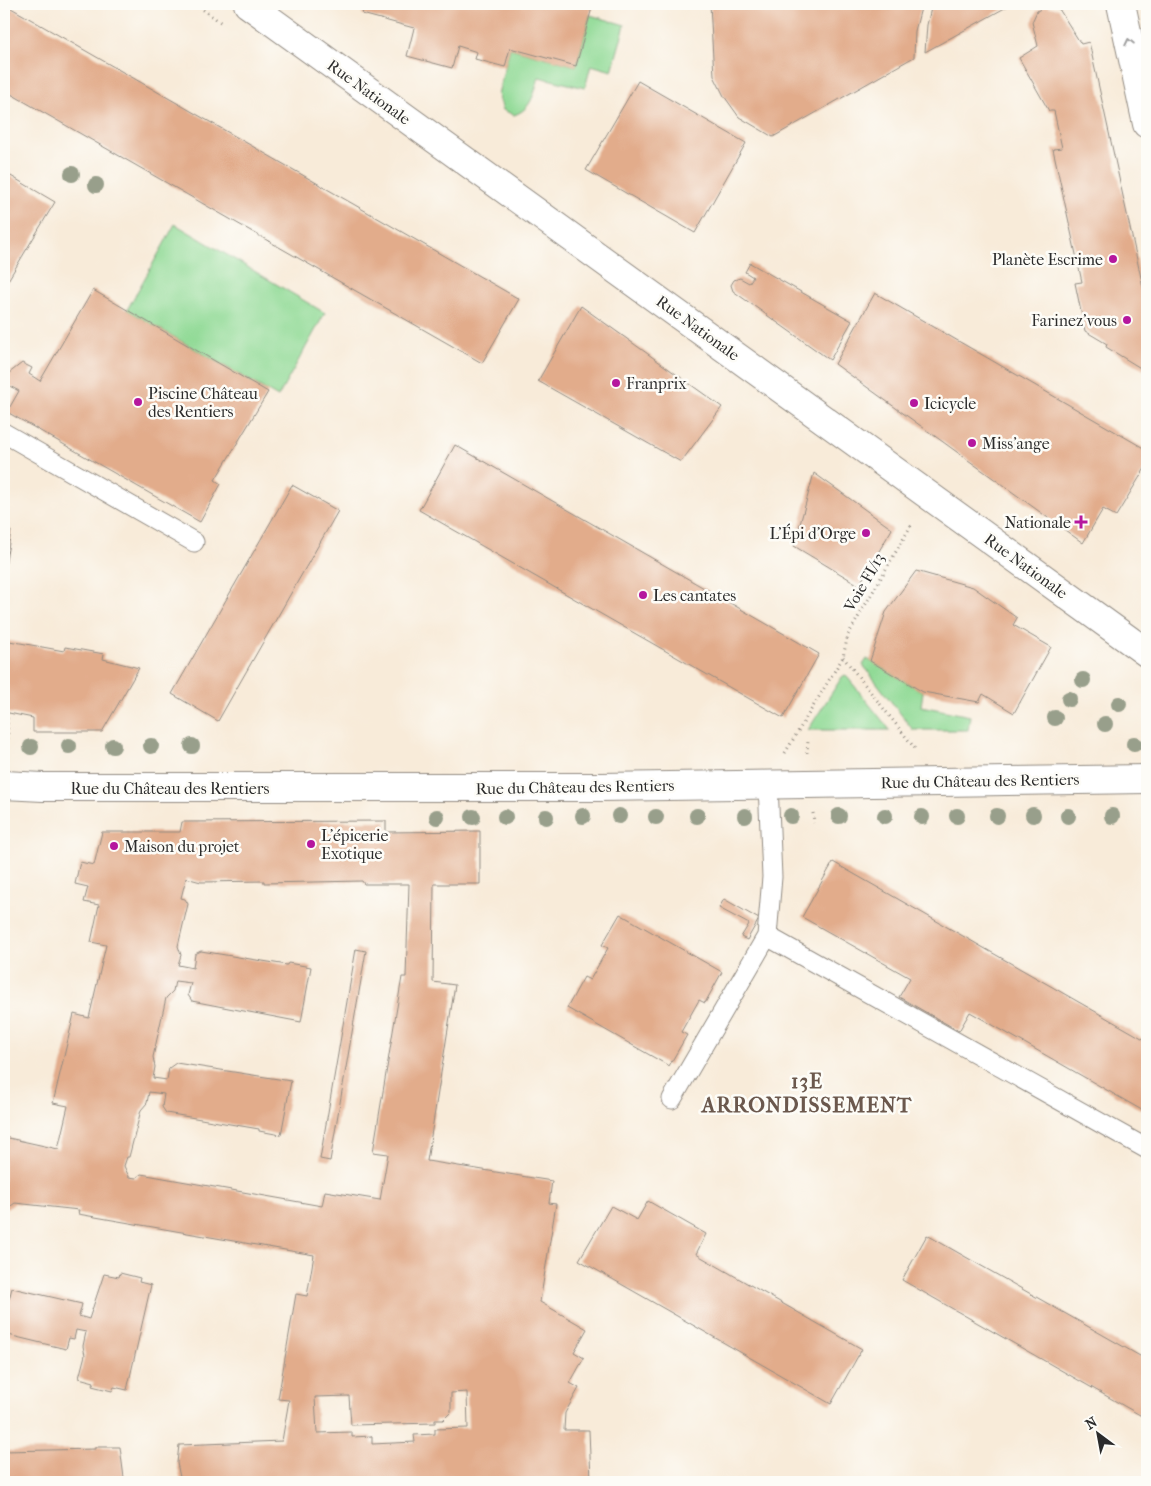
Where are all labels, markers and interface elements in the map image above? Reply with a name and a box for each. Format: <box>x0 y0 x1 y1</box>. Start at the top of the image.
one-way arrow <box>1124 38 1135 47</box>
street label: Rue Nationale <box>324 55 414 129</box>
place label: Planète Escrime <box>992 250 1103 269</box>
marker: Planète Escrime <box>1107 253 1119 265</box>
street label: Rue Nationale <box>653 291 743 365</box>
place label: Farinez'vous <box>1031 311 1117 330</box>
marker: Farinez'vous <box>1121 314 1133 326</box>
place label: Franprix <box>626 374 687 393</box>
marker: Franprix <box>610 377 622 389</box>
place label: Piscine Château des Rentiers <box>148 384 258 421</box>
place label: Icicycle <box>924 394 976 413</box>
marker: Piscine Château des Rentiers <box>132 396 144 408</box>
marker: Icicycle <box>908 397 920 409</box>
place label: Miss'ange <box>982 434 1050 453</box>
marker: Miss'ange <box>966 437 978 449</box>
place label: Nationale <box>1005 513 1071 532</box>
marker: Nationale <box>1075 516 1087 528</box>
place label: L'Épi d'Orge <box>769 523 856 543</box>
marker: L'Épi d'Orge <box>860 527 872 539</box>
street label: Rue Nationale <box>981 529 1071 603</box>
street label: Voie FI/13 <box>839 549 888 616</box>
place label: Les cantates <box>653 586 736 605</box>
marker: Les cantates <box>637 589 649 601</box>
street label: Rue du Château des Rentiers <box>880 770 1080 792</box>
street label: Rue du Château des Rentiers <box>475 776 675 798</box>
street label: Rue du Château des Rentiers <box>71 779 270 798</box>
place label: L'épicerie Exotique <box>321 826 388 863</box>
place label: Maison du projet <box>124 837 240 856</box>
marker: L'épicerie Exotique <box>305 838 317 850</box>
marker: Maison du projet <box>108 840 120 852</box>
district label: 13E ARRONDISSEMENT <box>700 1069 912 1117</box>
north arrow <box>1074 1408 1124 1458</box>
text: N <box>1082 1413 1101 1433</box>

